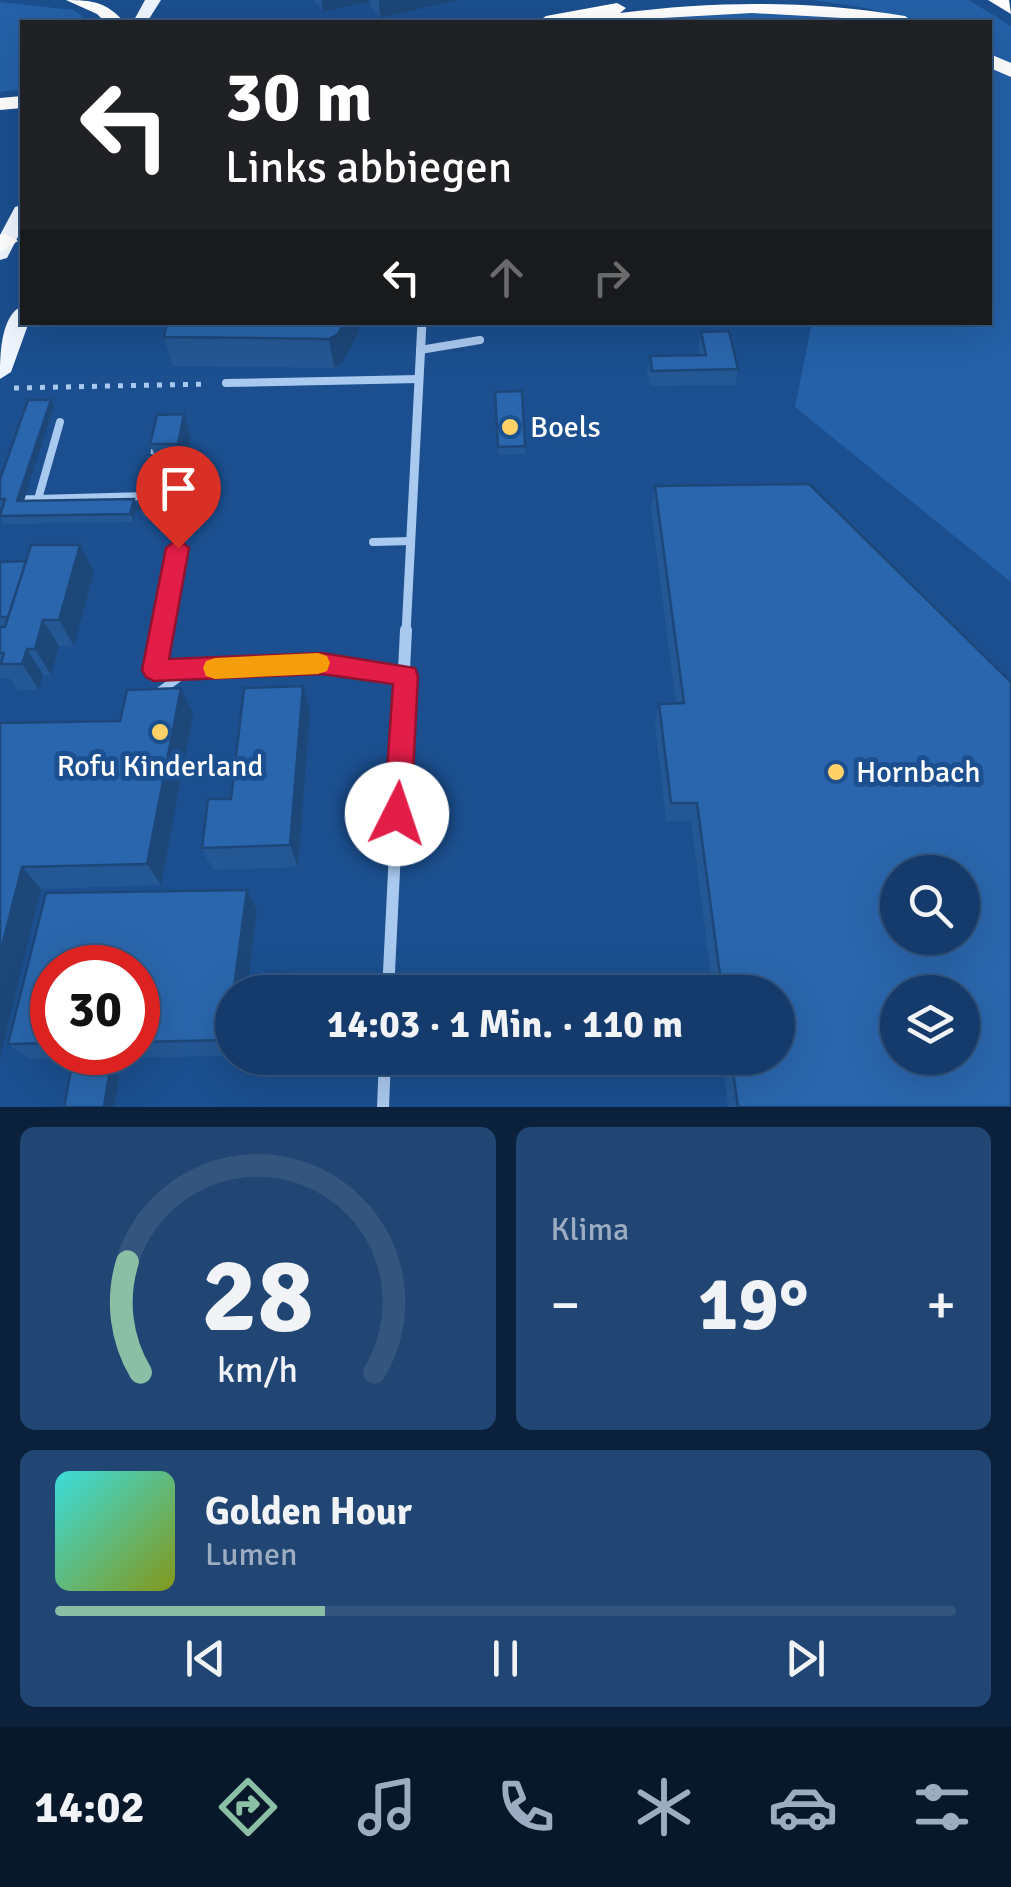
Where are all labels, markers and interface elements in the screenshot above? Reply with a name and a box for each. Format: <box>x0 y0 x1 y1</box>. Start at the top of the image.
text: 30 m <box>225 54 373 140</box>
icon: left <box>60 60 190 190</box>
text: Links abbiegen <box>225 140 512 195</box>
icon: left <box>374 250 429 305</box>
icon: ahead <box>479 250 534 305</box>
icon: right <box>584 250 639 305</box>
place label: Boels <box>530 409 601 446</box>
marker: Boels <box>499 416 521 438</box>
pin <box>136 446 221 549</box>
icon: arrive <box>151 461 206 516</box>
marker: Rofu Kinderland <box>149 721 171 743</box>
place label: Rofu Kinderland <box>57 748 263 785</box>
place label: Hornbach <box>856 754 981 791</box>
marker: Hornbach <box>825 761 847 783</box>
position arrow <box>345 762 449 866</box>
map controls <box>880 855 980 1075</box>
button: search <box>880 855 980 955</box>
speed limit sign: 30 <box>30 945 160 1075</box>
button: layers <box>880 975 980 1075</box>
text: 14:03 · 1 Min. · 110 m <box>327 1001 683 1048</box>
text: Klima <box>551 1210 629 1249</box>
text: 28 <box>202 1232 314 1360</box>
text: 19° <box>698 1258 809 1351</box>
text: − <box>551 1271 580 1339</box>
text: + <box>926 1271 956 1339</box>
text: km/h <box>217 1348 298 1392</box>
text: Golden Hour <box>205 1488 412 1535</box>
text: Lumen <box>205 1535 297 1574</box>
icon: previous <box>178 1631 233 1686</box>
icon: pause <box>478 1631 533 1686</box>
icon: next <box>778 1631 833 1686</box>
icon: directions <box>213 1772 283 1842</box>
icon: music <box>352 1772 422 1842</box>
icon: phone <box>491 1772 561 1842</box>
icon: climate <box>629 1772 699 1842</box>
icon: car <box>768 1772 838 1842</box>
icon: filters <box>907 1772 977 1842</box>
text: 14:02 <box>34 1780 145 1835</box>

